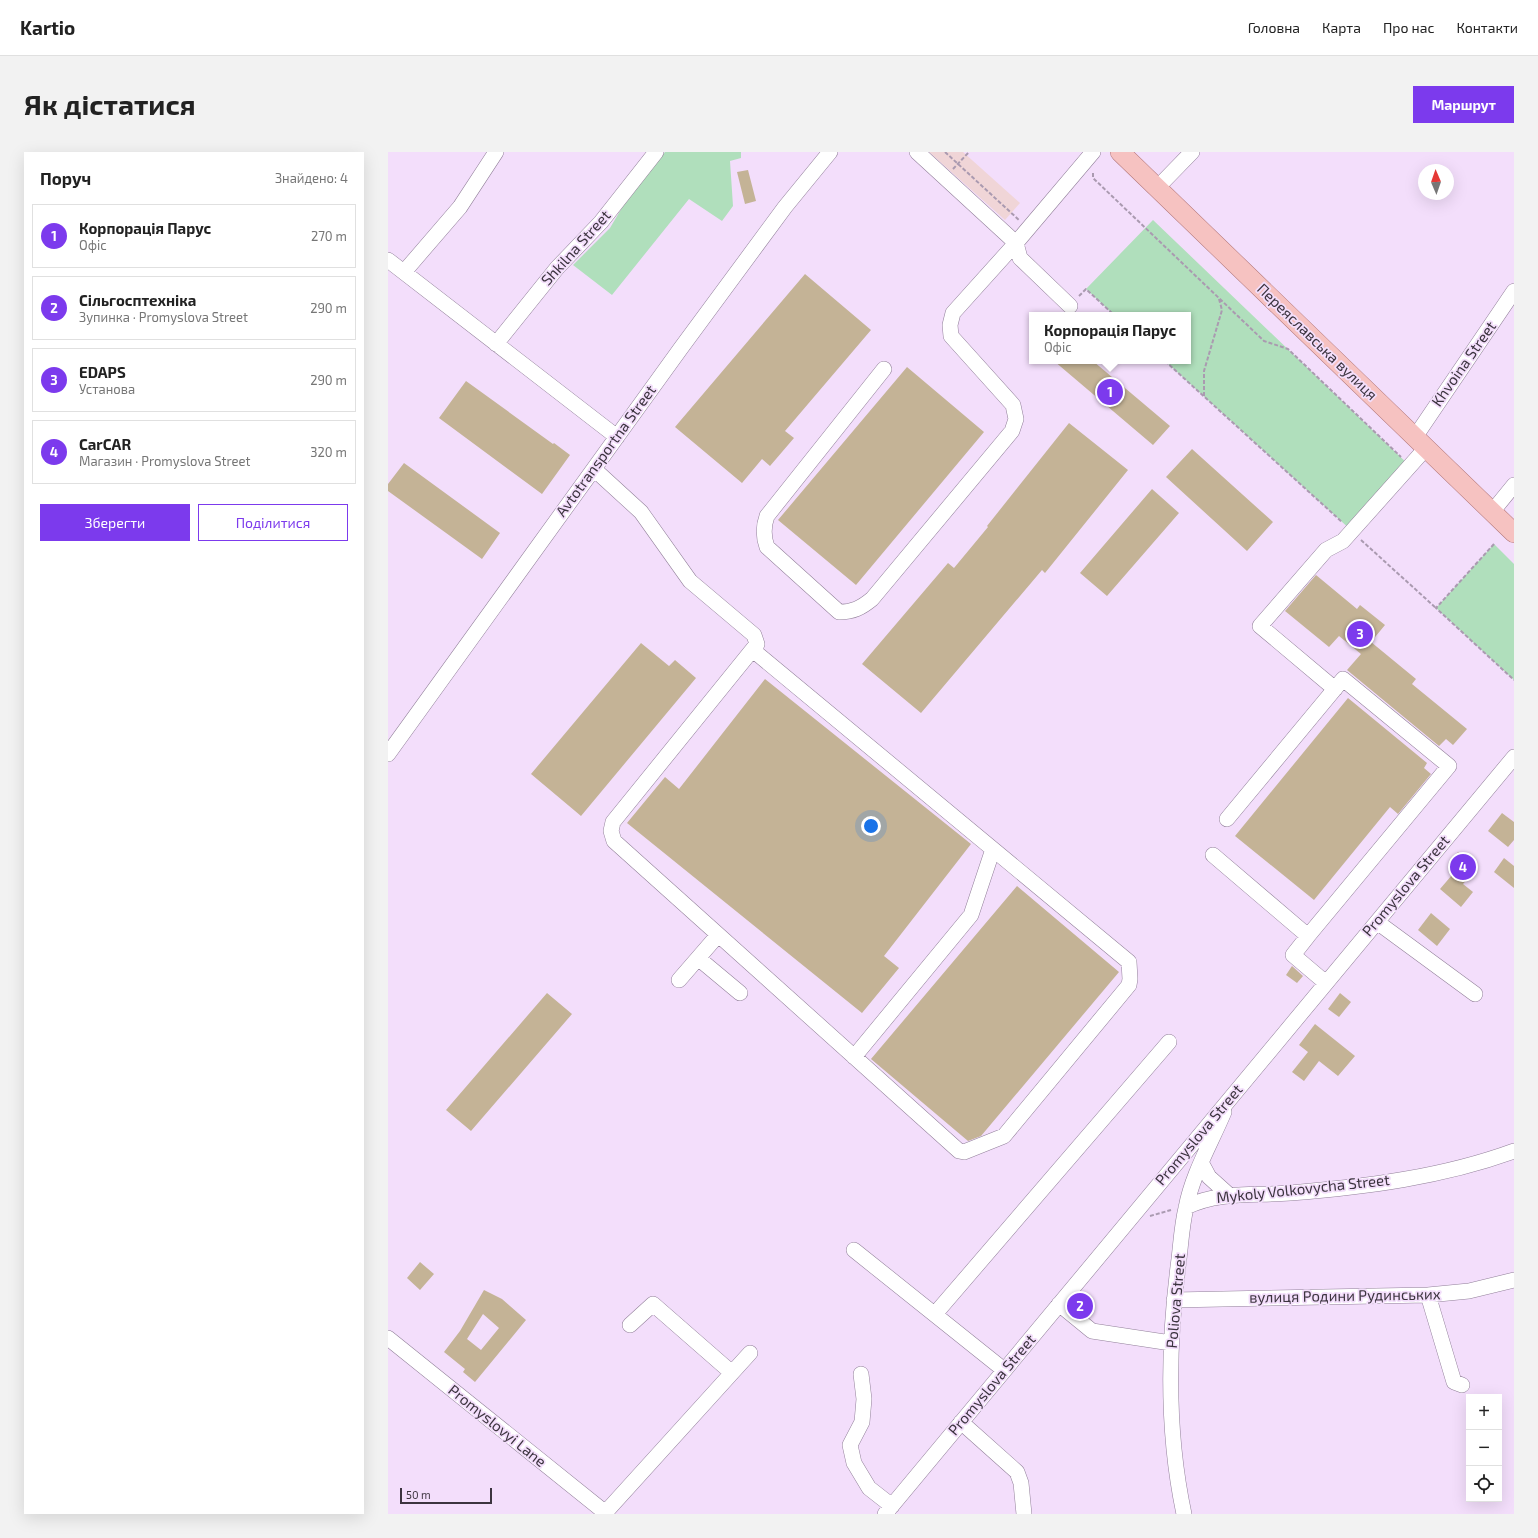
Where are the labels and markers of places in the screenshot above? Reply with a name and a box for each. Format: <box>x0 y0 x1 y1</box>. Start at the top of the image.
pin: 1 <box>1097 377 1123 407</box>
pin: 3 <box>1347 619 1373 649</box>
pin: 4 <box>1450 852 1476 882</box>
pin: 2 <box>1067 1291 1093 1321</box>

